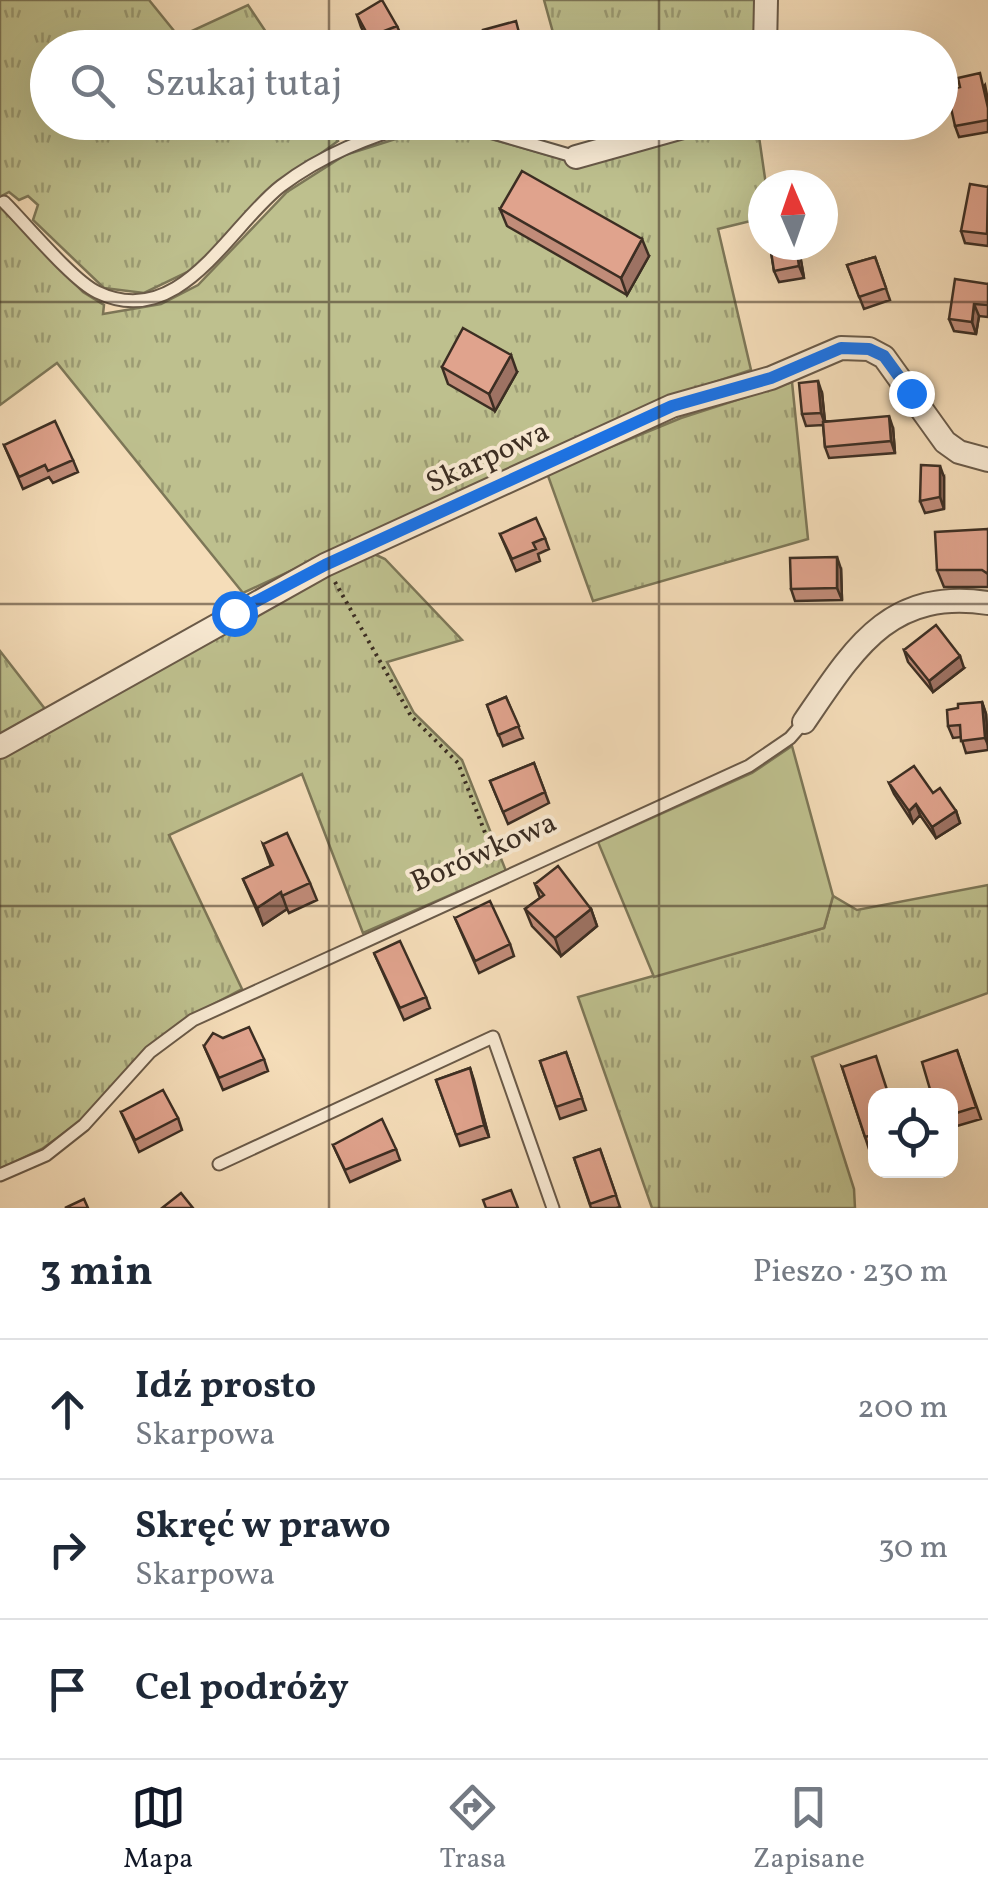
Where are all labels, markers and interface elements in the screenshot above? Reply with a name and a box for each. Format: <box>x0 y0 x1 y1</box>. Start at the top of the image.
search box <box>30 30 958 140</box>
icon: search <box>65 58 120 113</box>
text: Szukaj tutaj <box>145 59 342 112</box>
north arrow <box>748 170 838 260</box>
route end <box>889 371 935 417</box>
street label: Skarpowa <box>420 411 556 505</box>
route start <box>212 591 258 637</box>
street label: Borówkowa <box>404 802 564 904</box>
map controls <box>868 1088 958 1178</box>
button: locate <box>868 1088 958 1178</box>
text: 3 min <box>40 1244 153 1303</box>
text: Pieszo · 230 m <box>753 1251 948 1295</box>
text: Idź prosto <box>135 1361 316 1414</box>
icon: ahead <box>40 1382 95 1437</box>
text: 200 m <box>857 1387 948 1431</box>
text: Skarpowa <box>135 1414 275 1458</box>
text: Skręć w prawo <box>135 1501 391 1554</box>
icon: right <box>40 1522 95 1577</box>
text: 30 m <box>878 1527 948 1571</box>
text: Skarpowa <box>135 1554 275 1598</box>
icon: arrive <box>40 1662 95 1717</box>
text: Cel podróży <box>135 1663 349 1716</box>
tab: Mapa <box>123 1780 193 1879</box>
tab: Trasa <box>440 1780 506 1879</box>
tab: Zapisane <box>753 1780 865 1879</box>

